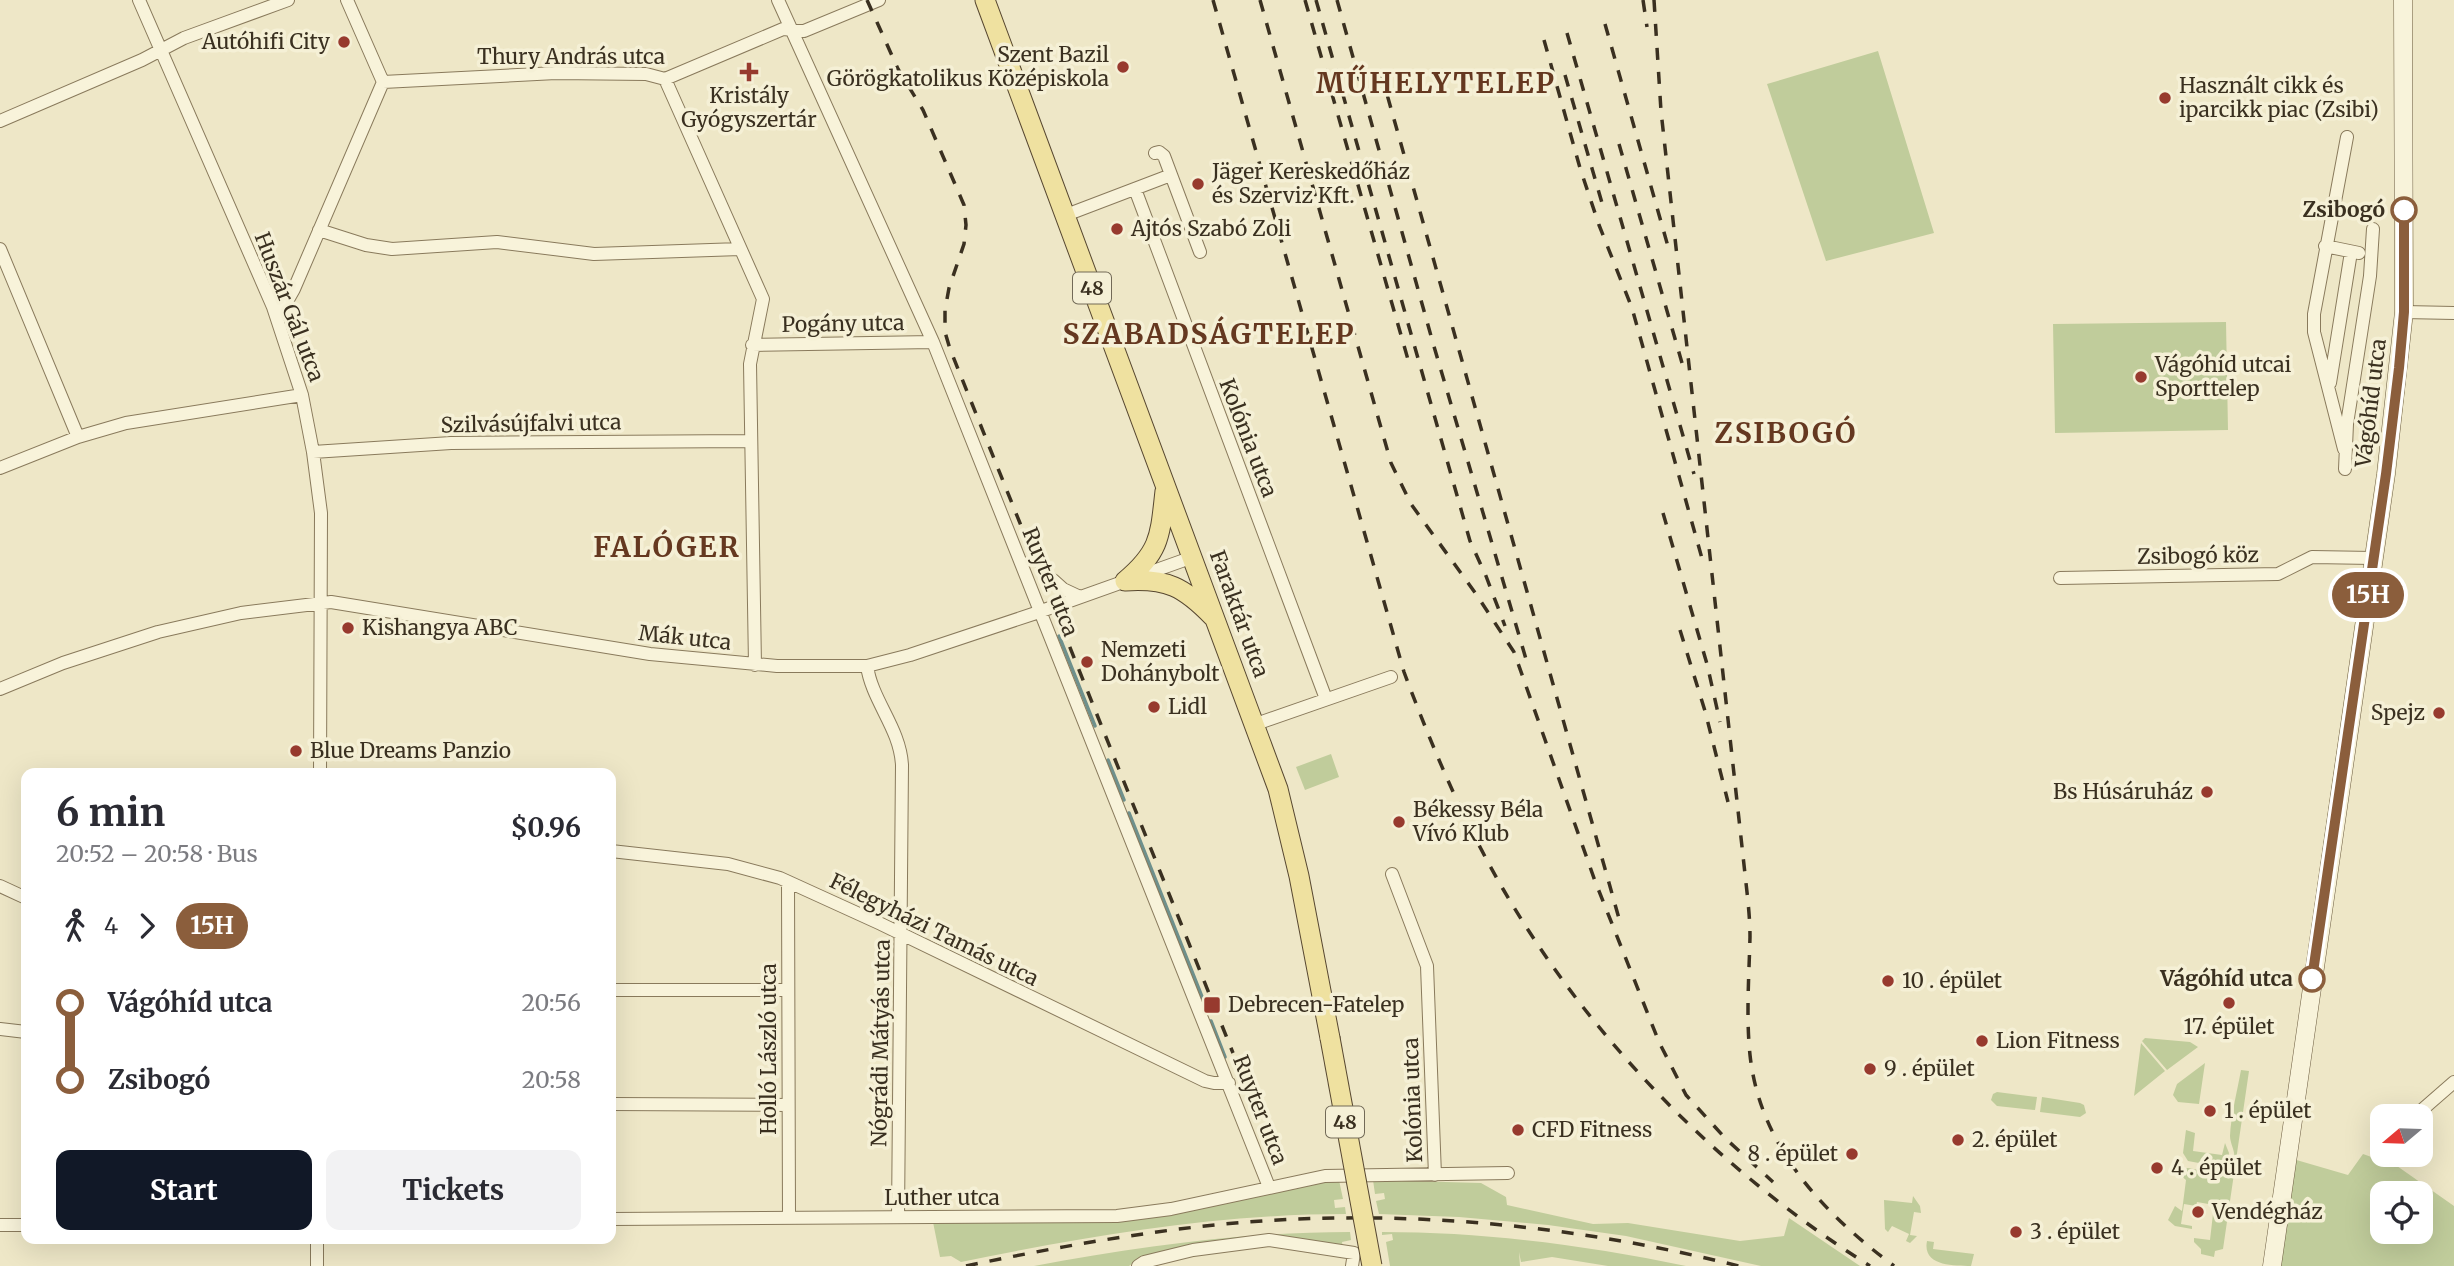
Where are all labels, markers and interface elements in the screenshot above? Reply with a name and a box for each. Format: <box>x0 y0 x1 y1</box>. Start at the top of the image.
place label: Autóhifi City <box>201 28 331 55</box>
marker: Autóhifi City <box>336 34 352 50</box>
place label: Szent Bazil Görögkatolikus Középiskola <box>827 41 1110 92</box>
street label: Thury András utca <box>477 43 665 70</box>
marker: Szent Bazil Görögkatolikus Középiskola <box>1115 59 1131 75</box>
marker: Kristály Gyógyszertár <box>741 64 757 80</box>
district label: MŰHELYTELEP <box>1316 64 1556 101</box>
place label: Használt cikk és iparcikk piac (Zsibi) <box>2179 72 2379 123</box>
place label: Kristály Gyógyszertár <box>681 82 817 133</box>
marker: Használt cikk és iparcikk piac (Zsibi) <box>2157 90 2173 106</box>
place label: Jäger Kereskedőház és Szerviz Kft. <box>1211 158 1410 209</box>
marker: Jäger Kereskedőház és Szerviz Kft. <box>1190 176 1206 192</box>
place label: Zsibogó <box>2302 196 2385 223</box>
marker: Zsibogó <box>2391 197 2417 223</box>
place label: Ajtós Szabó Zoli <box>1130 215 1292 242</box>
marker: Ajtós Szabó Zoli <box>1109 221 1125 237</box>
street label: Huszár Gál utca <box>249 228 330 385</box>
road number: 48 <box>1073 272 1111 304</box>
street label: Pogány utca <box>781 309 904 338</box>
district label: SZABADSÁGTELEP <box>1062 316 1356 352</box>
street label: Vágóhíd utca <box>2349 337 2392 470</box>
place label: Vágóhíd utcai Sporttelep <box>2154 351 2292 402</box>
marker: Vágóhíd utcai Sporttelep <box>2133 369 2149 385</box>
street label: Kolónia utca <box>1213 375 1283 501</box>
street label: Szilvásújfalvi utca <box>440 408 622 439</box>
district label: ZSIBOGÓ <box>1714 415 1858 451</box>
street label: Ruyter utca <box>1016 523 1085 640</box>
district label: FALÓGER <box>593 529 741 565</box>
street label: Zsibogó köz <box>2137 541 2259 570</box>
street label: Faraktár utca <box>1204 546 1275 681</box>
line badge: 15H <box>2328 572 2408 618</box>
text: 15H <box>2346 579 2390 610</box>
place label: Kishangya ABC <box>362 614 517 641</box>
street label: Mák utca <box>637 619 733 656</box>
marker: Kishangya ABC <box>340 620 356 636</box>
place label: Nemzeti Dohánybolt <box>1101 636 1219 687</box>
marker: Nemzeti Dohánybolt <box>1079 654 1095 670</box>
place label: Lidl <box>1168 693 1207 720</box>
marker: Lidl <box>1146 699 1162 715</box>
place label: Spejz <box>2371 699 2425 726</box>
marker: Spejz <box>2431 705 2447 721</box>
place label: Blue Dreams Panzio <box>310 737 511 764</box>
marker: Blue Dreams Panzio <box>288 743 304 759</box>
place label: Bs Húsáruház <box>2053 778 2193 805</box>
marker: Bs Húsáruház <box>2199 784 2215 800</box>
text: 6 min <box>56 789 165 836</box>
place label: Békessy Béla Vívó Klub <box>1412 796 1543 847</box>
text: $0.96 <box>511 811 581 844</box>
marker: Békessy Béla Vívó Klub <box>1391 814 1407 830</box>
text: 20:52 – 20:58 · Bus <box>56 839 258 868</box>
street label: Félegyházi Tamás utca <box>825 867 1043 992</box>
icon: walk <box>56 907 94 945</box>
icon: forward <box>128 907 166 945</box>
text: 15H <box>190 910 234 941</box>
text: 4 <box>104 911 118 940</box>
street label: Nógrádi Mátyás utca <box>865 939 896 1147</box>
street label: Holló László utca <box>755 963 782 1135</box>
place label: Vágóhíd utca <box>2159 965 2293 992</box>
marker: Vágóhíd utca <box>2299 966 2325 992</box>
place label: 10 . épület <box>1902 967 2002 994</box>
marker: 10 . épület <box>1880 973 1896 989</box>
text: Vágóhíd utca <box>108 986 272 1019</box>
text: 20:56 <box>521 988 581 1017</box>
place label: Debrecen-Fatelep <box>1228 991 1404 1018</box>
marker: Debrecen-Fatelep <box>1202 995 1222 1015</box>
marker: 17. épület <box>2221 995 2237 1011</box>
place label: 17. épület <box>2184 1013 2274 1040</box>
place label: Lion Fitness <box>1996 1027 2120 1054</box>
marker: Lion Fitness <box>1974 1033 1990 1049</box>
street label: Kolónia utca <box>1397 1037 1428 1163</box>
street label: Ruyter utca <box>1227 1051 1294 1168</box>
place label: 9 . épület <box>1884 1055 1975 1082</box>
marker: 9 . épület <box>1862 1061 1878 1077</box>
text: Zsibogó <box>108 1063 210 1096</box>
text: 20:58 <box>522 1065 581 1094</box>
place label: 1 . épület <box>2224 1097 2311 1124</box>
marker: 1 . épület <box>2202 1103 2218 1119</box>
north arrow <box>2370 1104 2432 1167</box>
map controls <box>2370 1104 2433 1244</box>
road number: 48 <box>1326 1106 1364 1138</box>
place label: CFD Fitness <box>1532 1116 1652 1143</box>
marker: CFD Fitness <box>1510 1122 1526 1138</box>
place label: 2. épület <box>1972 1126 2057 1153</box>
marker: 2. épület <box>1950 1132 1966 1148</box>
place label: 8 . épület <box>1748 1140 1838 1167</box>
marker: 8 . épület <box>1844 1146 1860 1162</box>
button: Start <box>56 1150 312 1230</box>
button: Tickets <box>326 1150 581 1230</box>
place label: 4 . épület <box>2171 1154 2262 1181</box>
marker: 4 . épület <box>2149 1160 2165 1176</box>
button: locate <box>2370 1181 2433 1244</box>
street label: Luther utca <box>884 1184 1000 1211</box>
place label: Vendégház <box>2211 1198 2323 1225</box>
marker: Vendégház <box>2190 1204 2206 1220</box>
place label: 3 . épület <box>2030 1218 2120 1245</box>
marker: 3 . épület <box>2008 1224 2024 1240</box>

